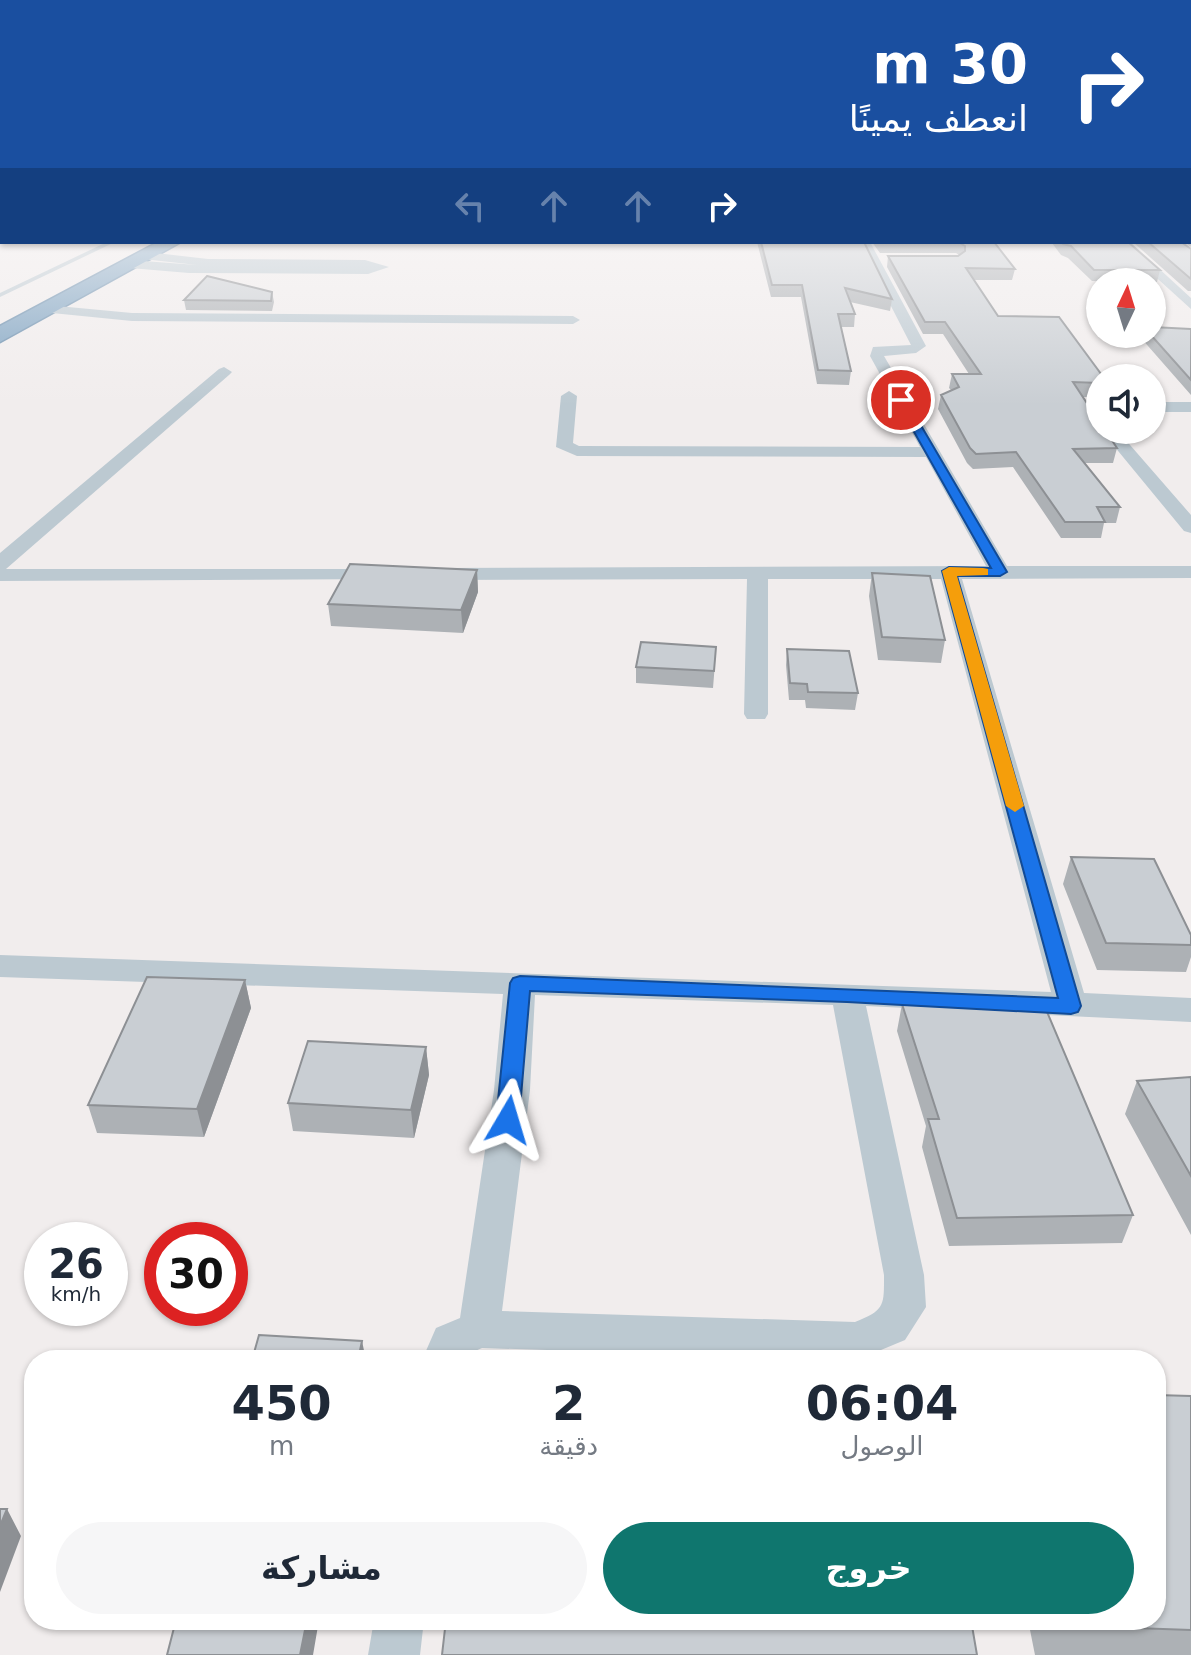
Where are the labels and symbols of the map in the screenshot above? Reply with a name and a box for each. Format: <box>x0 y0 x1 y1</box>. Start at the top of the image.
north arrow <box>1086 268 1166 348</box>
pin <box>867 366 935 434</box>
position arrow <box>466 1078 550 1162</box>
speed limit sign: 30 <box>144 1222 248 1326</box>

